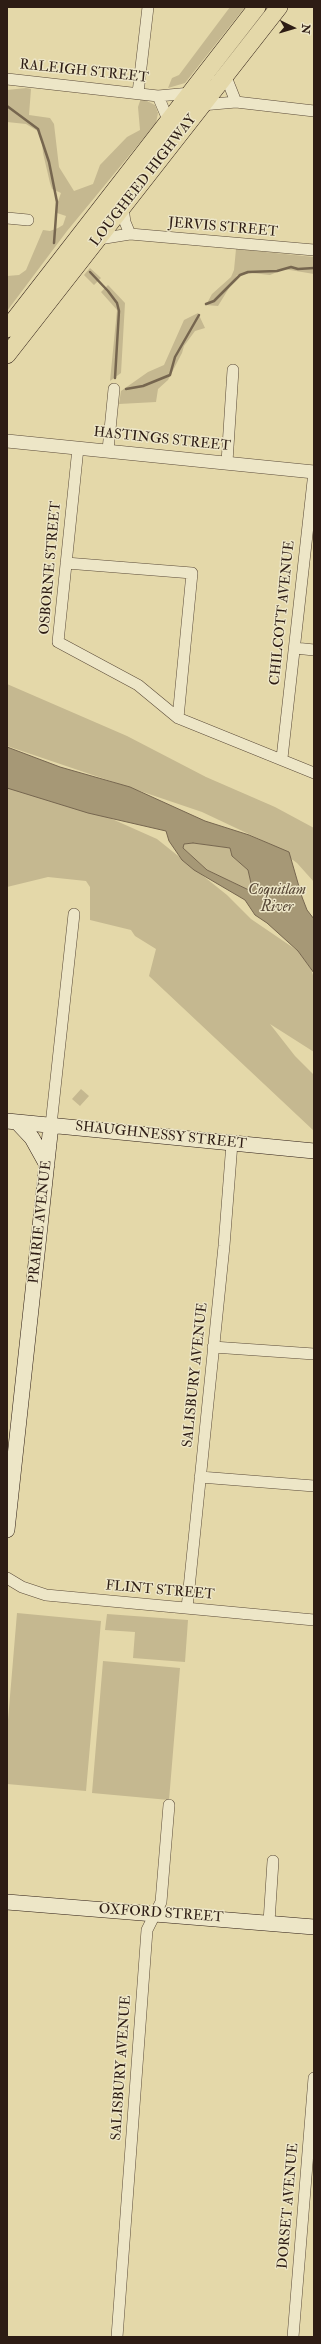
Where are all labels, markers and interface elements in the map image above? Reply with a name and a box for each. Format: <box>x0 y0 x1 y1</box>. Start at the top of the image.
north arrow <box>273 8 313 48</box>
text: N <box>299 24 312 35</box>
street label: RALEIGH STREET <box>19 57 149 87</box>
street label: LOUGHEED HIGHWAY <box>87 112 201 250</box>
street label: JERVIS STREET <box>167 215 279 241</box>
street label: HASTINGS STREET <box>93 424 231 456</box>
street label: OSBORNE STREET <box>37 501 65 635</box>
street label: CHILCOTT AVENUE <box>267 540 299 686</box>
water label: Coquitlam River <box>248 882 306 917</box>
street label: SHAUGHNESSY STREET <box>75 1119 247 1153</box>
street label: PRAIRIE AVENUE <box>26 1160 56 1284</box>
street label: SALISBURY AVENUE <box>180 1302 212 1448</box>
street label: FLINT STREET <box>105 1578 215 1604</box>
street label: OXFORD STREET <box>98 1901 224 1927</box>
street label: SALISBURY AVENUE <box>109 1995 135 2141</box>
street label: DORSET AVENUE <box>275 2142 303 2270</box>

